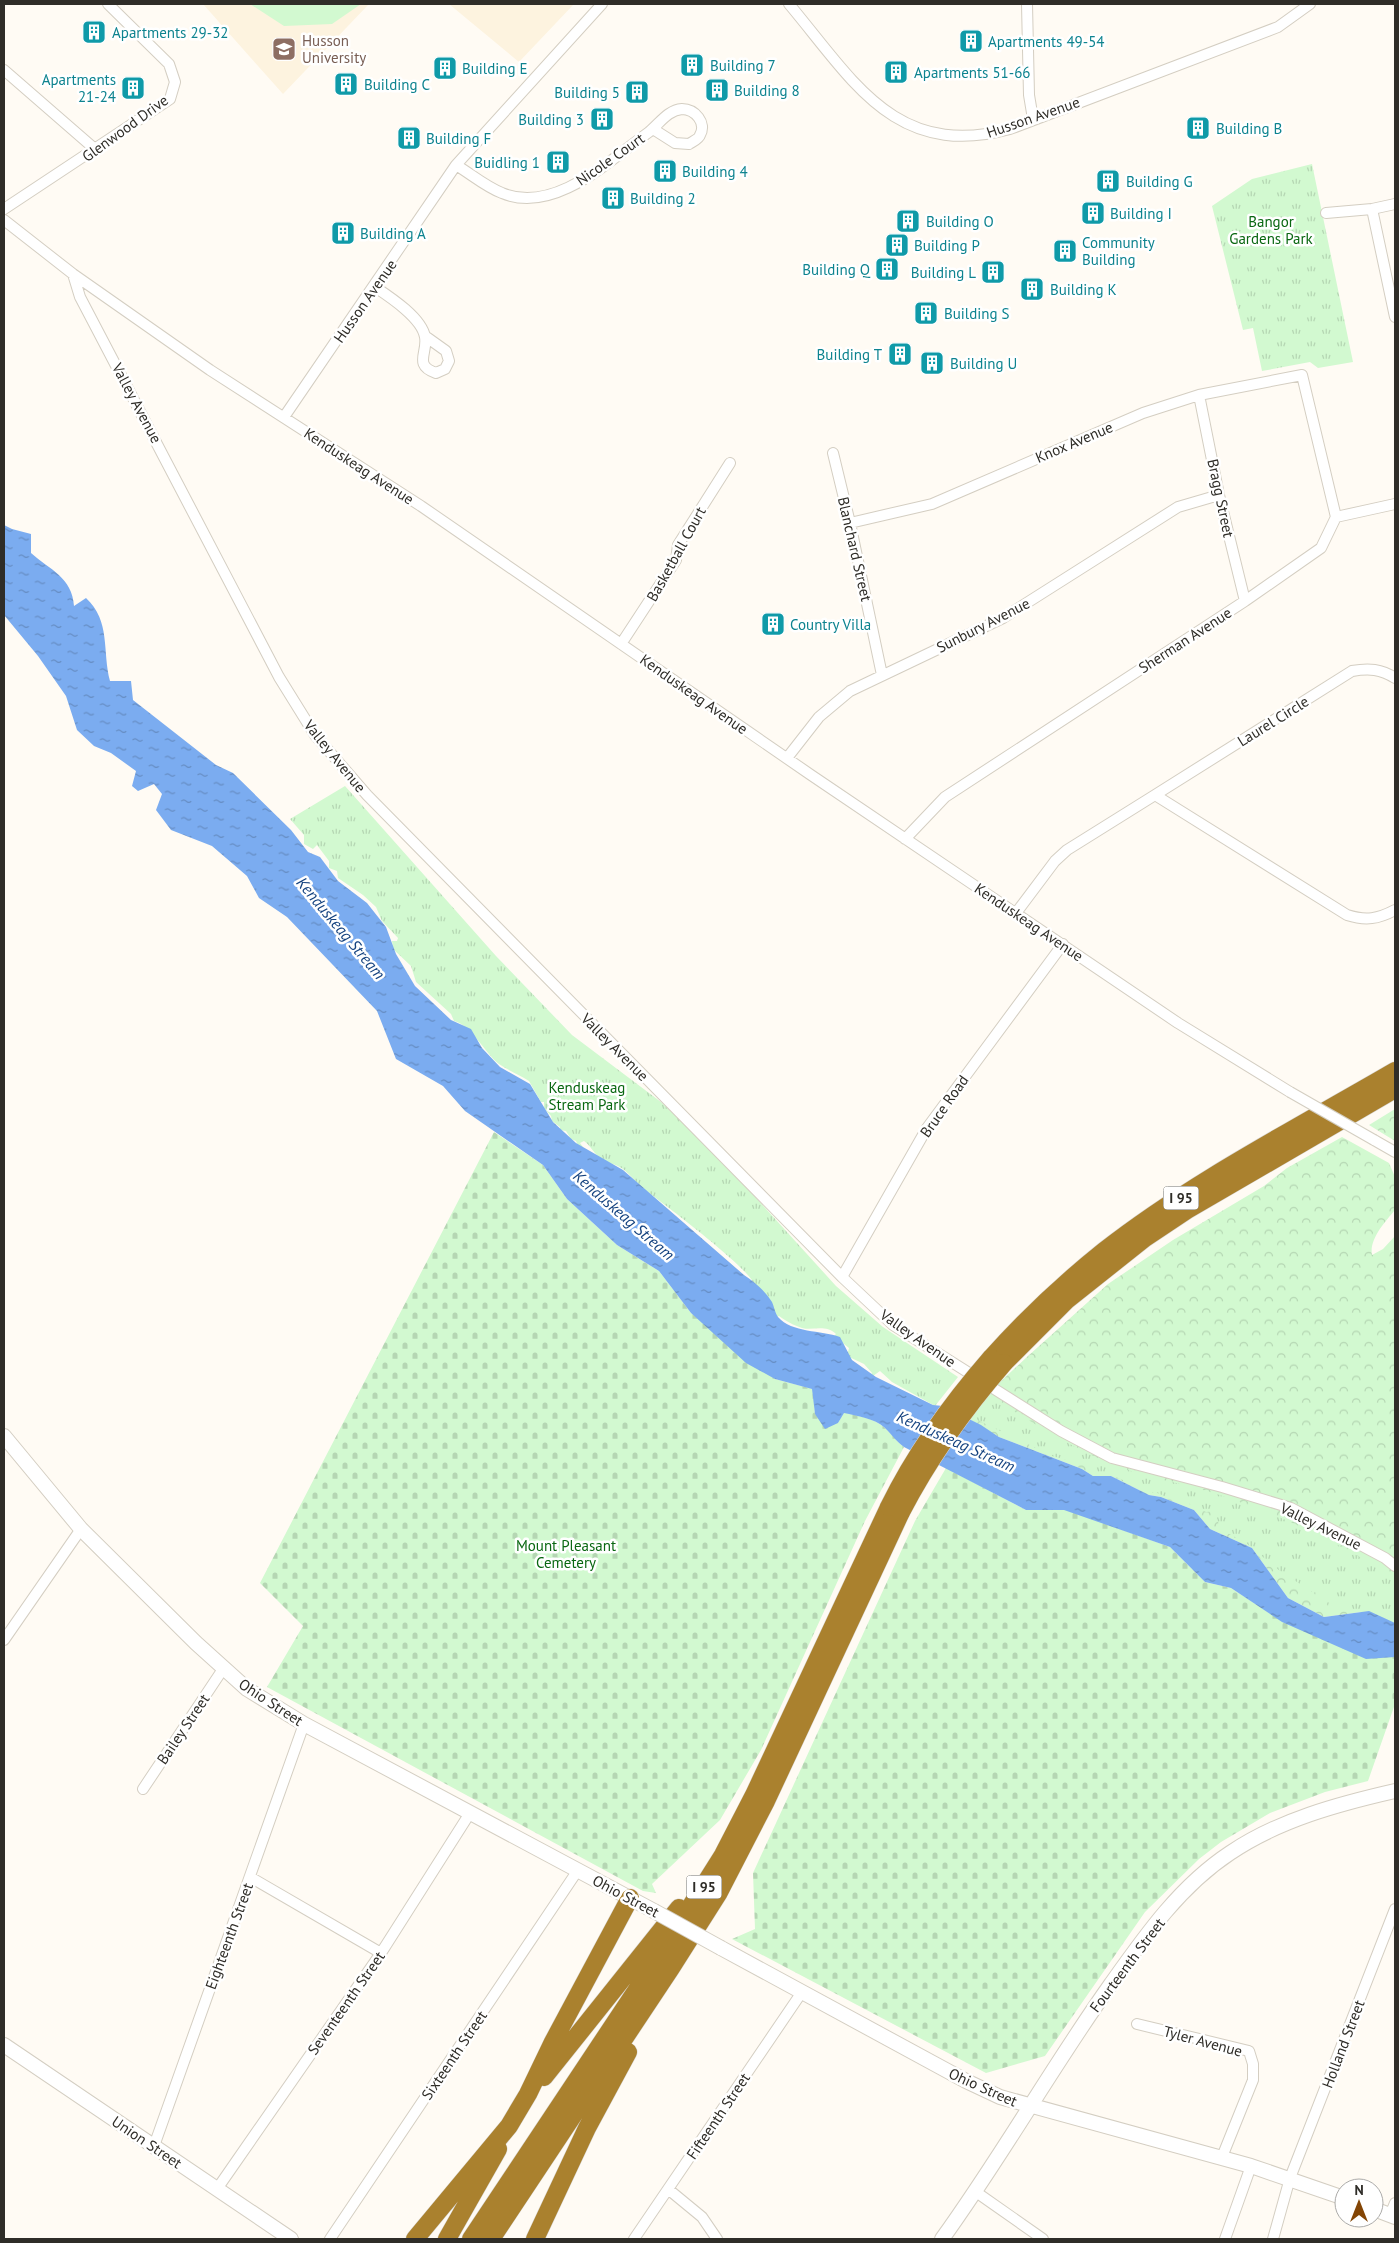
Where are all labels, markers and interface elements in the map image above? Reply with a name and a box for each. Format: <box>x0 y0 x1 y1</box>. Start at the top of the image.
building icon: Apartments 29-32 <box>81 19 107 45</box>
place label: Apartments 29-32 <box>112 23 228 42</box>
building icon: Apartments 49-54 <box>958 28 984 54</box>
place label: Husson University <box>302 31 366 67</box>
place label: Apartments 49-54 <box>988 32 1104 51</box>
school or university icon: Husson University <box>271 36 297 62</box>
building icon: Building 7 <box>679 52 705 78</box>
building icon: Building E <box>432 55 458 81</box>
place label: Building 7 <box>710 56 776 75</box>
place label: Building E <box>462 59 528 78</box>
building icon: Apartments 51-66 <box>883 59 909 85</box>
place label: Apartments 51-66 <box>914 63 1030 82</box>
place label: Apartments 21-24 <box>42 70 116 106</box>
building icon: Building C <box>333 71 359 97</box>
building icon: Apartments 21-24 <box>120 75 146 101</box>
place label: Building C <box>364 75 430 94</box>
building icon: Building 8 <box>704 77 730 103</box>
building icon: Building 5 <box>624 79 650 105</box>
place label: Building 8 <box>734 81 800 100</box>
place label: Building 5 <box>554 83 620 102</box>
street label: Glenwood Drive <box>78 90 172 166</box>
street label: Husson Avenue <box>984 92 1082 142</box>
building icon: Building 3 <box>589 106 615 132</box>
place label: Building 3 <box>518 110 584 129</box>
building icon: Building B <box>1185 115 1211 141</box>
place label: Building B <box>1216 119 1282 138</box>
building icon: Building F <box>396 125 422 151</box>
street label: Nicole Court <box>572 128 648 190</box>
place label: Building F <box>426 129 491 148</box>
building icon: Buidling 1 <box>545 149 571 175</box>
place label: Buidling 1 <box>474 153 540 172</box>
building icon: Building 4 <box>652 158 678 184</box>
place label: Building 4 <box>682 162 748 181</box>
building icon: Building G <box>1095 168 1121 194</box>
place label: Building G <box>1126 172 1193 191</box>
building icon: Building 2 <box>600 185 626 211</box>
place label: Building 2 <box>630 189 696 208</box>
building icon: Building I <box>1080 200 1106 226</box>
place label: Building I <box>1110 204 1172 223</box>
building icon: Building O <box>895 208 921 234</box>
place label: Building O <box>926 212 994 231</box>
park label: Bangor Gardens Park <box>1229 212 1314 248</box>
building icon: Building A <box>330 220 356 246</box>
place label: Building A <box>360 224 426 243</box>
building icon: Building P <box>884 232 910 258</box>
place label: Community Building <box>1082 233 1155 269</box>
place label: Building P <box>914 236 980 255</box>
building icon: Community Building <box>1052 238 1078 264</box>
street label: Husson Avenue <box>329 256 401 346</box>
building icon: Building Q <box>874 256 900 282</box>
building icon: Building L <box>980 259 1006 285</box>
place label: Building Q <box>802 260 871 279</box>
place label: Building L <box>911 263 976 282</box>
building icon: Building K <box>1019 276 1045 302</box>
place label: Building K <box>1050 280 1117 299</box>
building icon: Building S <box>913 300 939 326</box>
place label: Building S <box>944 304 1010 323</box>
building icon: Building T <box>887 341 913 367</box>
place label: Building T <box>817 345 883 364</box>
building icon: Building U <box>919 350 945 376</box>
place label: Building U <box>950 354 1017 373</box>
street label: Valley Avenue <box>107 359 166 446</box>
street label: Knox Avenue <box>1032 417 1116 467</box>
street label: Kenduskeag Avenue <box>300 423 418 509</box>
street label: Bragg Street <box>1203 457 1239 539</box>
street label: Blanchard Street <box>834 495 876 603</box>
street label: Basketball Court <box>642 503 710 605</box>
street label: Sunbury Avenue <box>933 593 1033 657</box>
street label: Sherman Avenue <box>1135 603 1235 677</box>
building icon: Country Villa <box>760 611 786 637</box>
place label: Country Villa <box>790 615 871 634</box>
street label: Kenduskeag Avenue <box>636 650 752 738</box>
street label: Laurel Circle <box>1234 692 1312 750</box>
street label: Valley Avenue <box>299 715 370 796</box>
water label: Kenduskeag Stream <box>292 873 390 983</box>
street label: Kenduskeag Avenue <box>971 879 1087 965</box>
street label: Valley Avenue <box>576 1008 653 1085</box>
street label: Bruce Road <box>916 1071 972 1141</box>
park label: Kenduskeag Stream Park <box>549 1078 626 1114</box>
water label: Kenduskeag Stream <box>569 1166 679 1264</box>
road number: I 95 <box>1164 1186 1198 1210</box>
street label: Valley Avenue <box>876 1304 960 1371</box>
water label: Kenduskeag Stream <box>894 1406 1018 1476</box>
street label: Valley Avenue <box>1276 1498 1365 1554</box>
park label: Mount Pleasant Cemetery <box>516 1536 616 1572</box>
street label: Ohio Street <box>235 1674 307 1730</box>
street label: Bailey Street <box>153 1690 213 1768</box>
street label: Ohio Street <box>589 1871 663 1921</box>
road number: I 95 <box>686 1875 722 1898</box>
street label: Eighteenth Street <box>201 1880 257 1992</box>
street label: Fourteenth Street <box>1085 1914 1169 2016</box>
street label: Seventeenth Street <box>303 1948 389 2058</box>
street label: Holland Street <box>1317 1997 1369 2091</box>
street label: Sixteenth Street <box>417 2007 491 2103</box>
street label: Tyler Avenue <box>1161 2021 1245 2061</box>
street label: Ohio Street <box>946 2064 1020 2110</box>
street label: Fifteenth Street <box>682 2069 754 2163</box>
street label: Union Street <box>108 2112 186 2172</box>
north arrow <box>1334 2178 1384 2228</box>
text: N <box>1354 2181 1364 2199</box>

